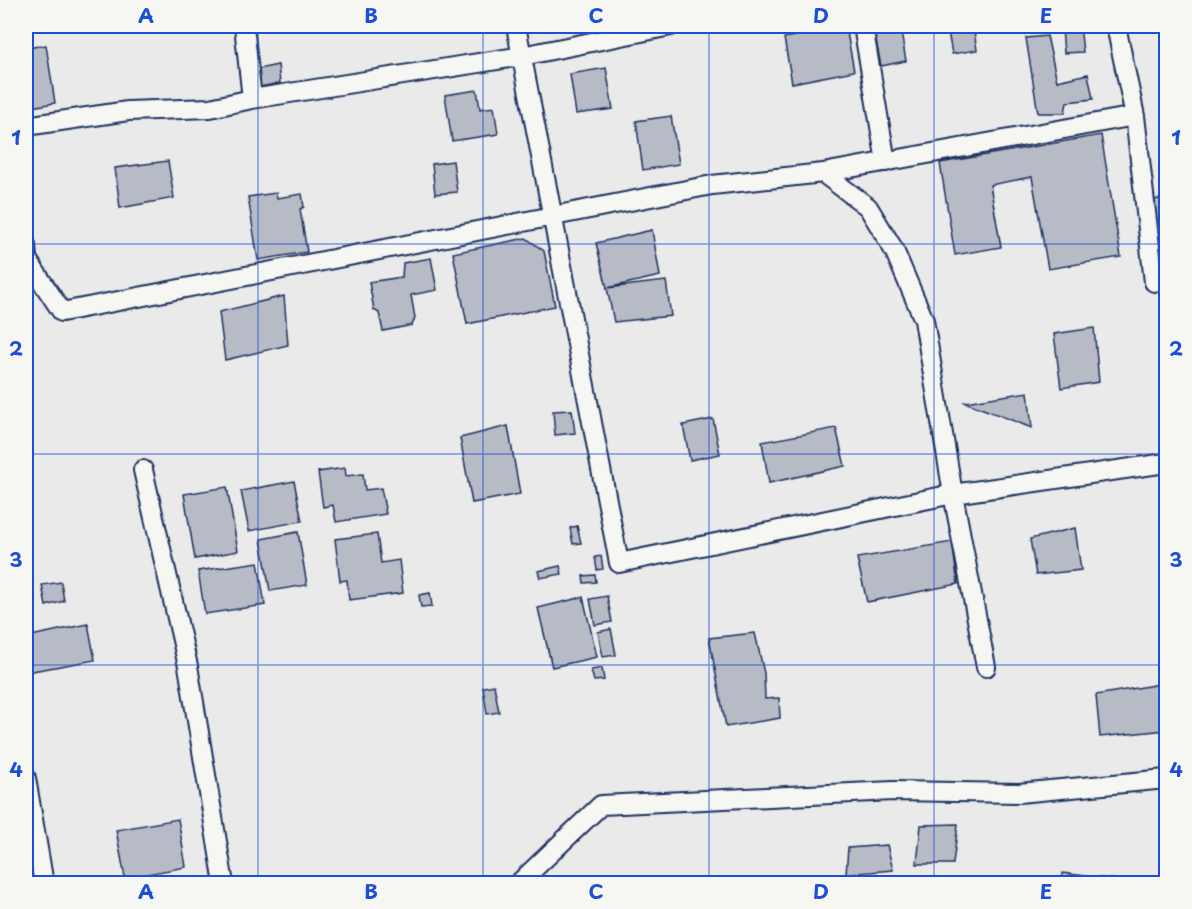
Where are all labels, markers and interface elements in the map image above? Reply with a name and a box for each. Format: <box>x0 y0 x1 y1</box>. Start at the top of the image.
text: A <box>138 0 154 30</box>
text: B <box>364 0 378 30</box>
text: C <box>588 0 604 30</box>
text: D <box>813 0 829 30</box>
text: E <box>1040 0 1052 30</box>
text: 1 <box>11 122 21 152</box>
text: 1 <box>1171 122 1181 152</box>
text: 2 <box>9 333 23 363</box>
text: 2 <box>1169 333 1183 363</box>
text: 3 <box>9 544 23 574</box>
text: 3 <box>1169 544 1183 574</box>
text: 4 <box>9 754 23 784</box>
text: 4 <box>1169 754 1183 784</box>
text: A <box>138 876 154 906</box>
text: B <box>364 876 378 906</box>
text: C <box>588 876 604 906</box>
text: D <box>813 876 829 906</box>
text: E <box>1040 876 1052 906</box>

